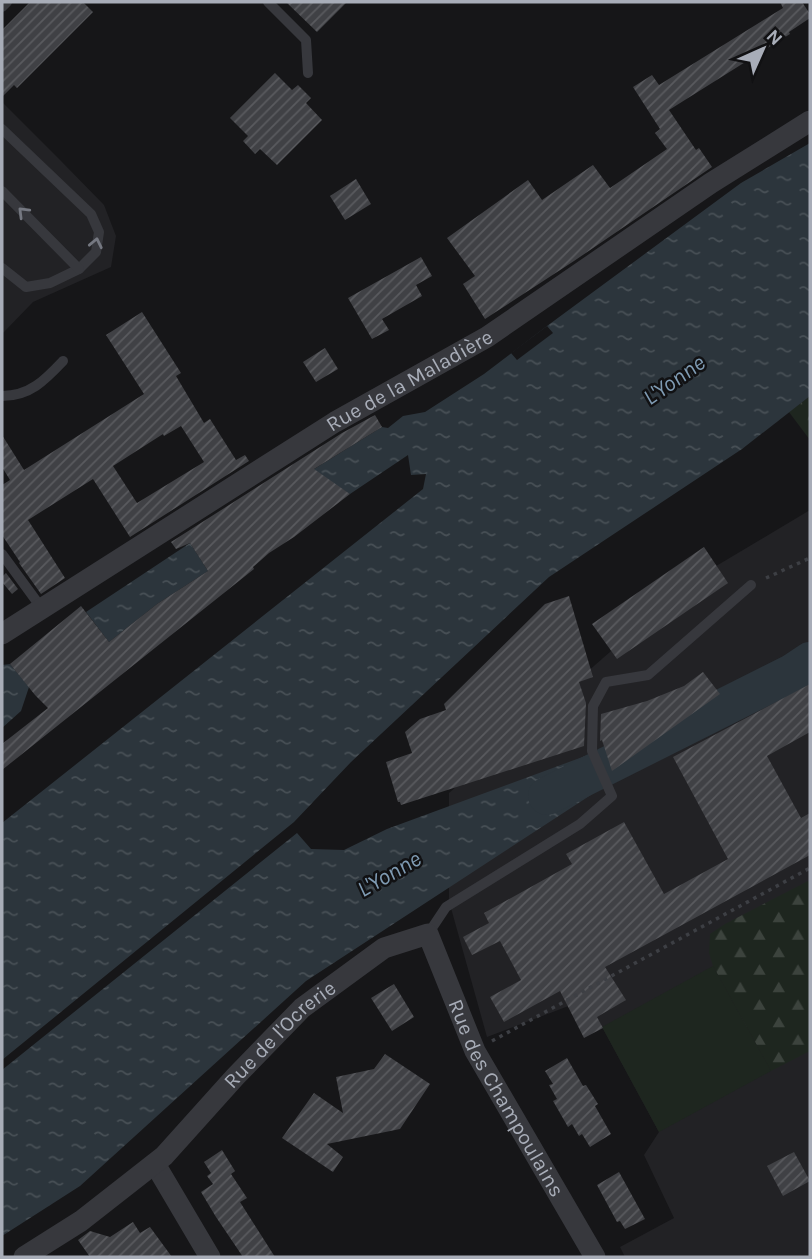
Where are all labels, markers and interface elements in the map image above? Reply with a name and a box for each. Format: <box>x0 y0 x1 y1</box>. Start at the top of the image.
north arrow <box>728 14 798 84</box>
text: N <box>762 25 787 50</box>
one-way arrow <box>19 208 32 221</box>
one-way arrow <box>88 237 103 249</box>
street label: Rue de la Maladière <box>322 324 497 437</box>
water label: L'Yonne <box>638 349 710 411</box>
water label: L'Yonne <box>352 845 426 903</box>
street label: Rue de l'Ocrerie <box>219 975 340 1093</box>
street label: Rue des Champoulains <box>443 996 569 1201</box>

